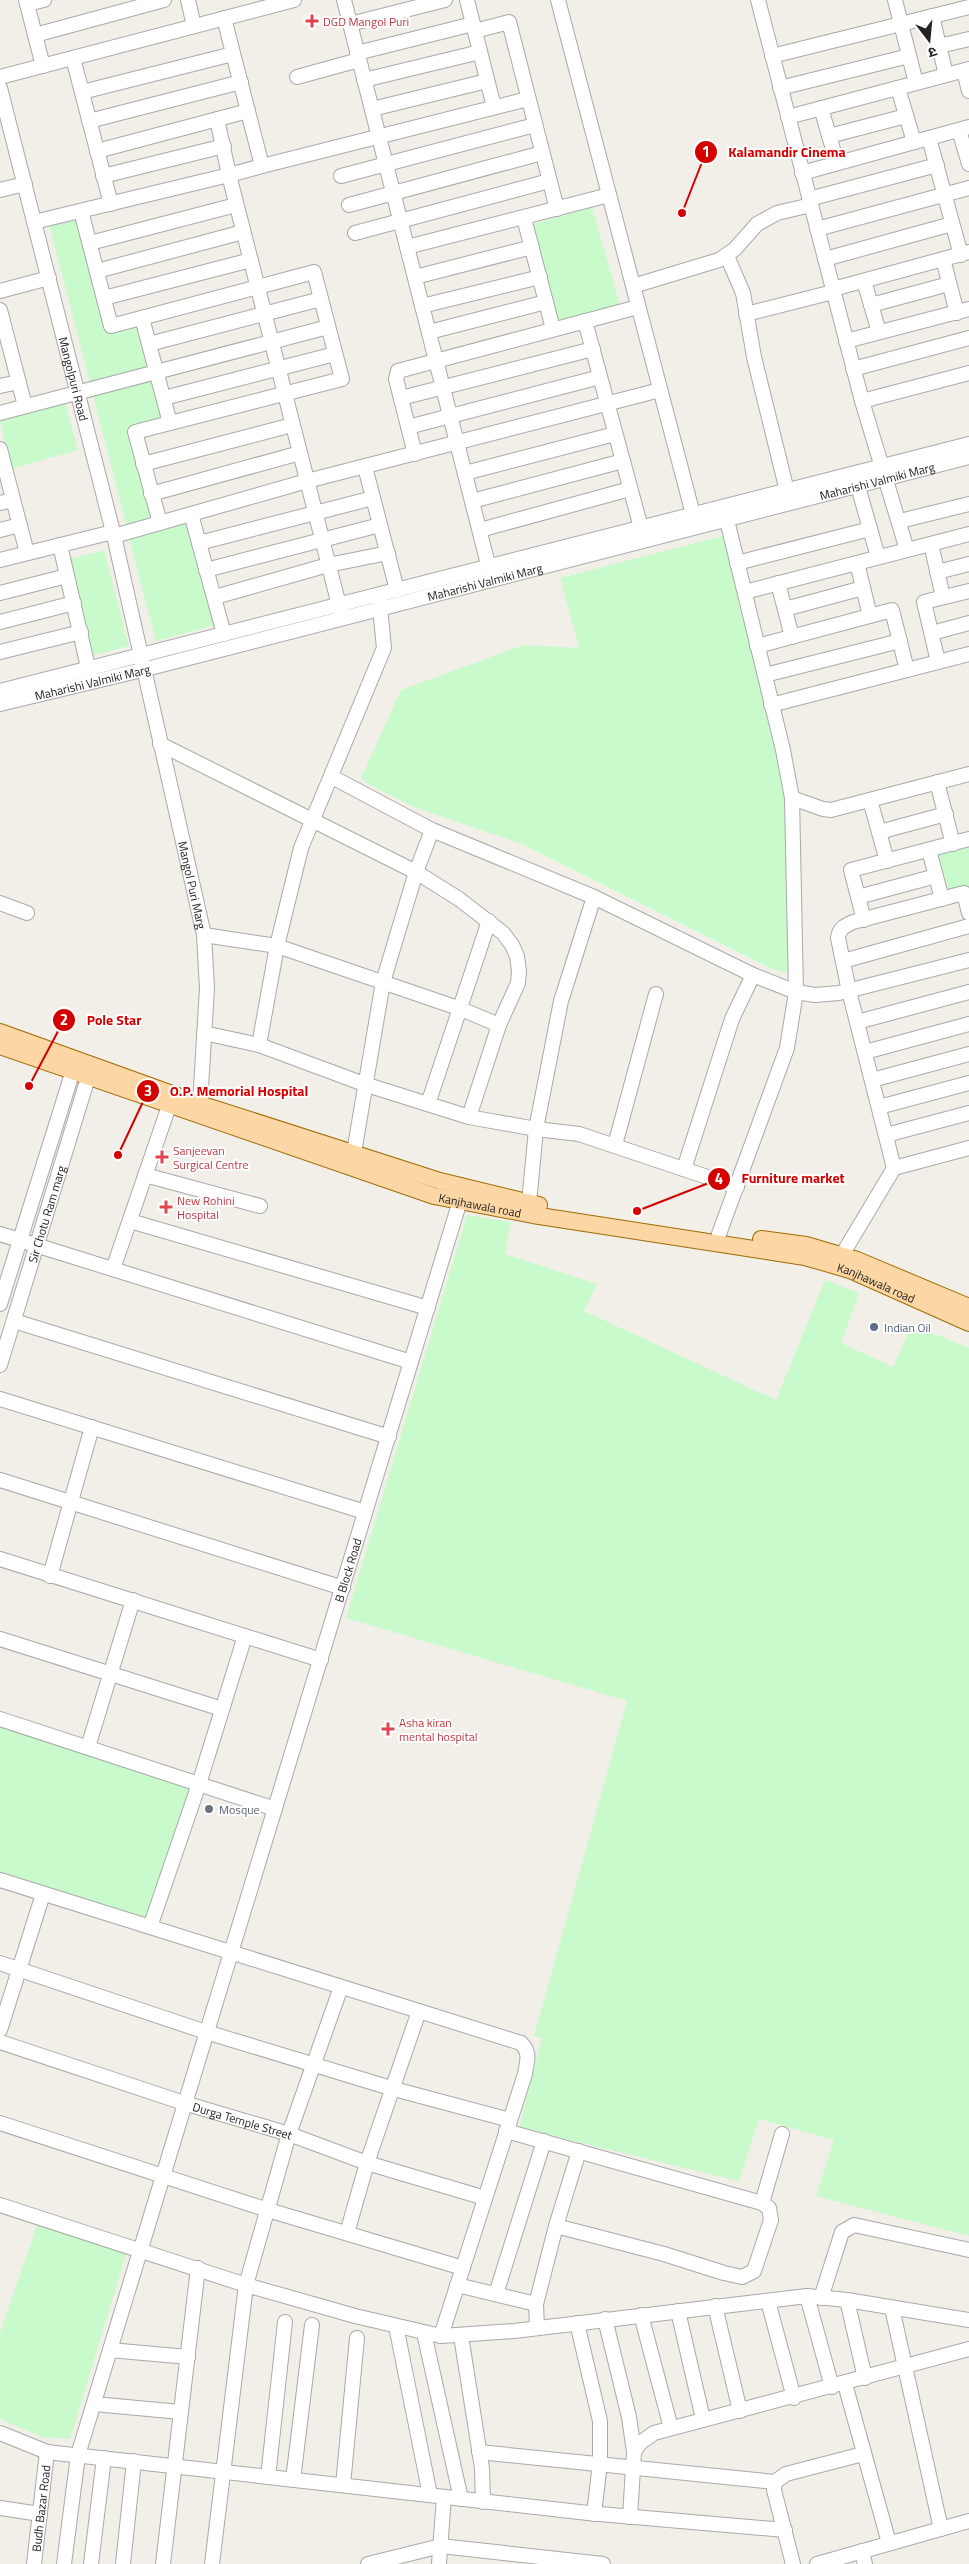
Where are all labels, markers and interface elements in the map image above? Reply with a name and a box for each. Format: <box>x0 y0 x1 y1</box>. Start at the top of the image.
place label: DGD Mangol Puri <box>323 12 409 31</box>
marker: DGD Mangol Puri <box>305 14 319 28</box>
north arrow <box>904 15 954 65</box>
text: उ <box>925 42 940 64</box>
callout: Kalamandir Cinema <box>693 138 856 167</box>
text: 1 <box>702 140 710 163</box>
text: Kalamandir Cinema <box>728 141 846 162</box>
street label: Mangolpuri Road <box>54 335 94 423</box>
street label: Maharishi Valmiki Marg <box>817 457 937 505</box>
street label: Maharishi Valmiki Marg <box>425 558 544 606</box>
street label: Maharishi Valmiki Marg <box>33 659 152 705</box>
street label: Mangol Puri Marg <box>174 839 212 931</box>
callout: Pole Star <box>52 1006 152 1035</box>
text: 2 <box>60 1008 68 1031</box>
text: Pole Star <box>87 1009 141 1030</box>
callout: O.P. Memorial Hospital <box>135 1077 319 1106</box>
text: 3 <box>144 1079 152 1102</box>
text: O.P. Memorial Hospital <box>170 1080 308 1101</box>
place label: Sanjeevan Surgical Centre <box>173 1141 249 1174</box>
marker: Sanjeevan Surgical Centre <box>155 1150 169 1164</box>
street label: Sir Chotu Ram marg <box>22 1163 70 1265</box>
callout: Furniture market <box>707 1164 855 1193</box>
text: 4 <box>715 1167 723 1190</box>
text: Furniture market <box>741 1167 845 1188</box>
street label: Kanjhawala road <box>437 1188 523 1222</box>
place label: New Rohini Hospital <box>177 1191 235 1224</box>
marker: New Rohini Hospital <box>159 1200 173 1214</box>
street label: Kanjhawala road <box>835 1257 919 1307</box>
place label: Indian Oil <box>884 1318 931 1337</box>
marker: Indian Oil <box>868 1321 880 1333</box>
street label: B Block Road <box>329 1536 366 1604</box>
place label: Asha kiran mental hospital <box>399 1713 477 1746</box>
marker: Asha kiran mental hospital <box>381 1722 395 1736</box>
place label: Mosque <box>219 1800 260 1819</box>
marker: Mosque <box>203 1803 215 1815</box>
street label: Durga Temple Street <box>190 2097 296 2144</box>
street label: Budh Bazar Road <box>26 2464 55 2553</box>

